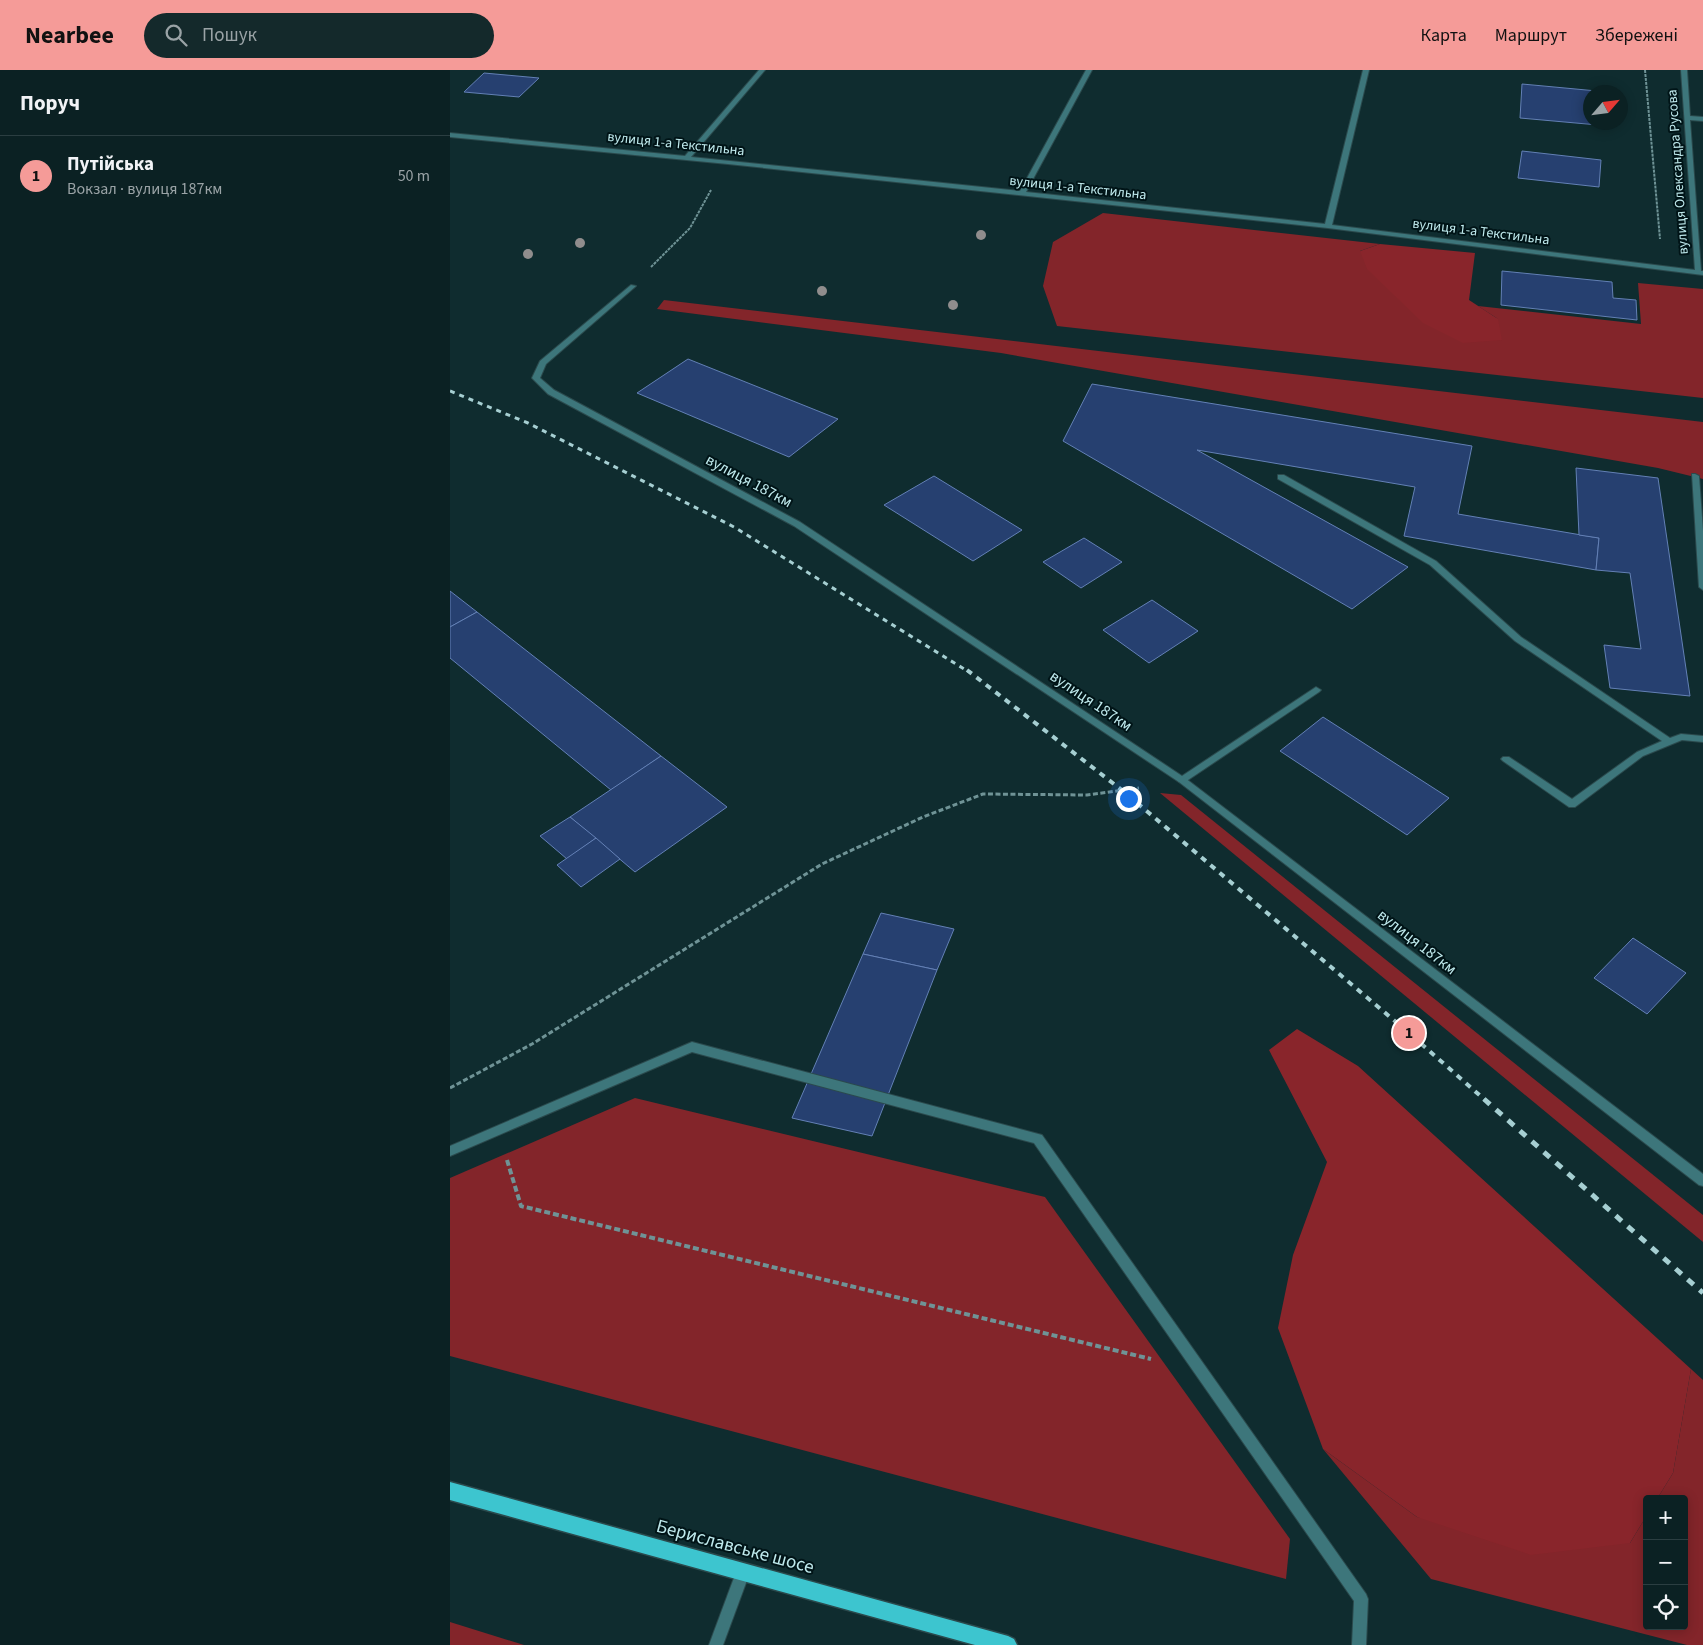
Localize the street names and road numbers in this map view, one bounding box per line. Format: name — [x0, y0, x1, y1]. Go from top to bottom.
street label: вулиця Олександра Русова — [1662, 89, 1694, 255]
street label: вулиця 1-а Текстильна — [606, 127, 746, 161]
street label: вулиця 1-а Текстильна — [1008, 171, 1148, 205]
street label: вулиця 1-а Текстильна — [1411, 214, 1551, 250]
street label: вулиця 187км — [702, 449, 796, 513]
street label: вулиця 187км — [1045, 665, 1137, 737]
street label: вулиця 187км — [1373, 904, 1461, 980]
street label: Бериславське шосе — [653, 1513, 817, 1581]

